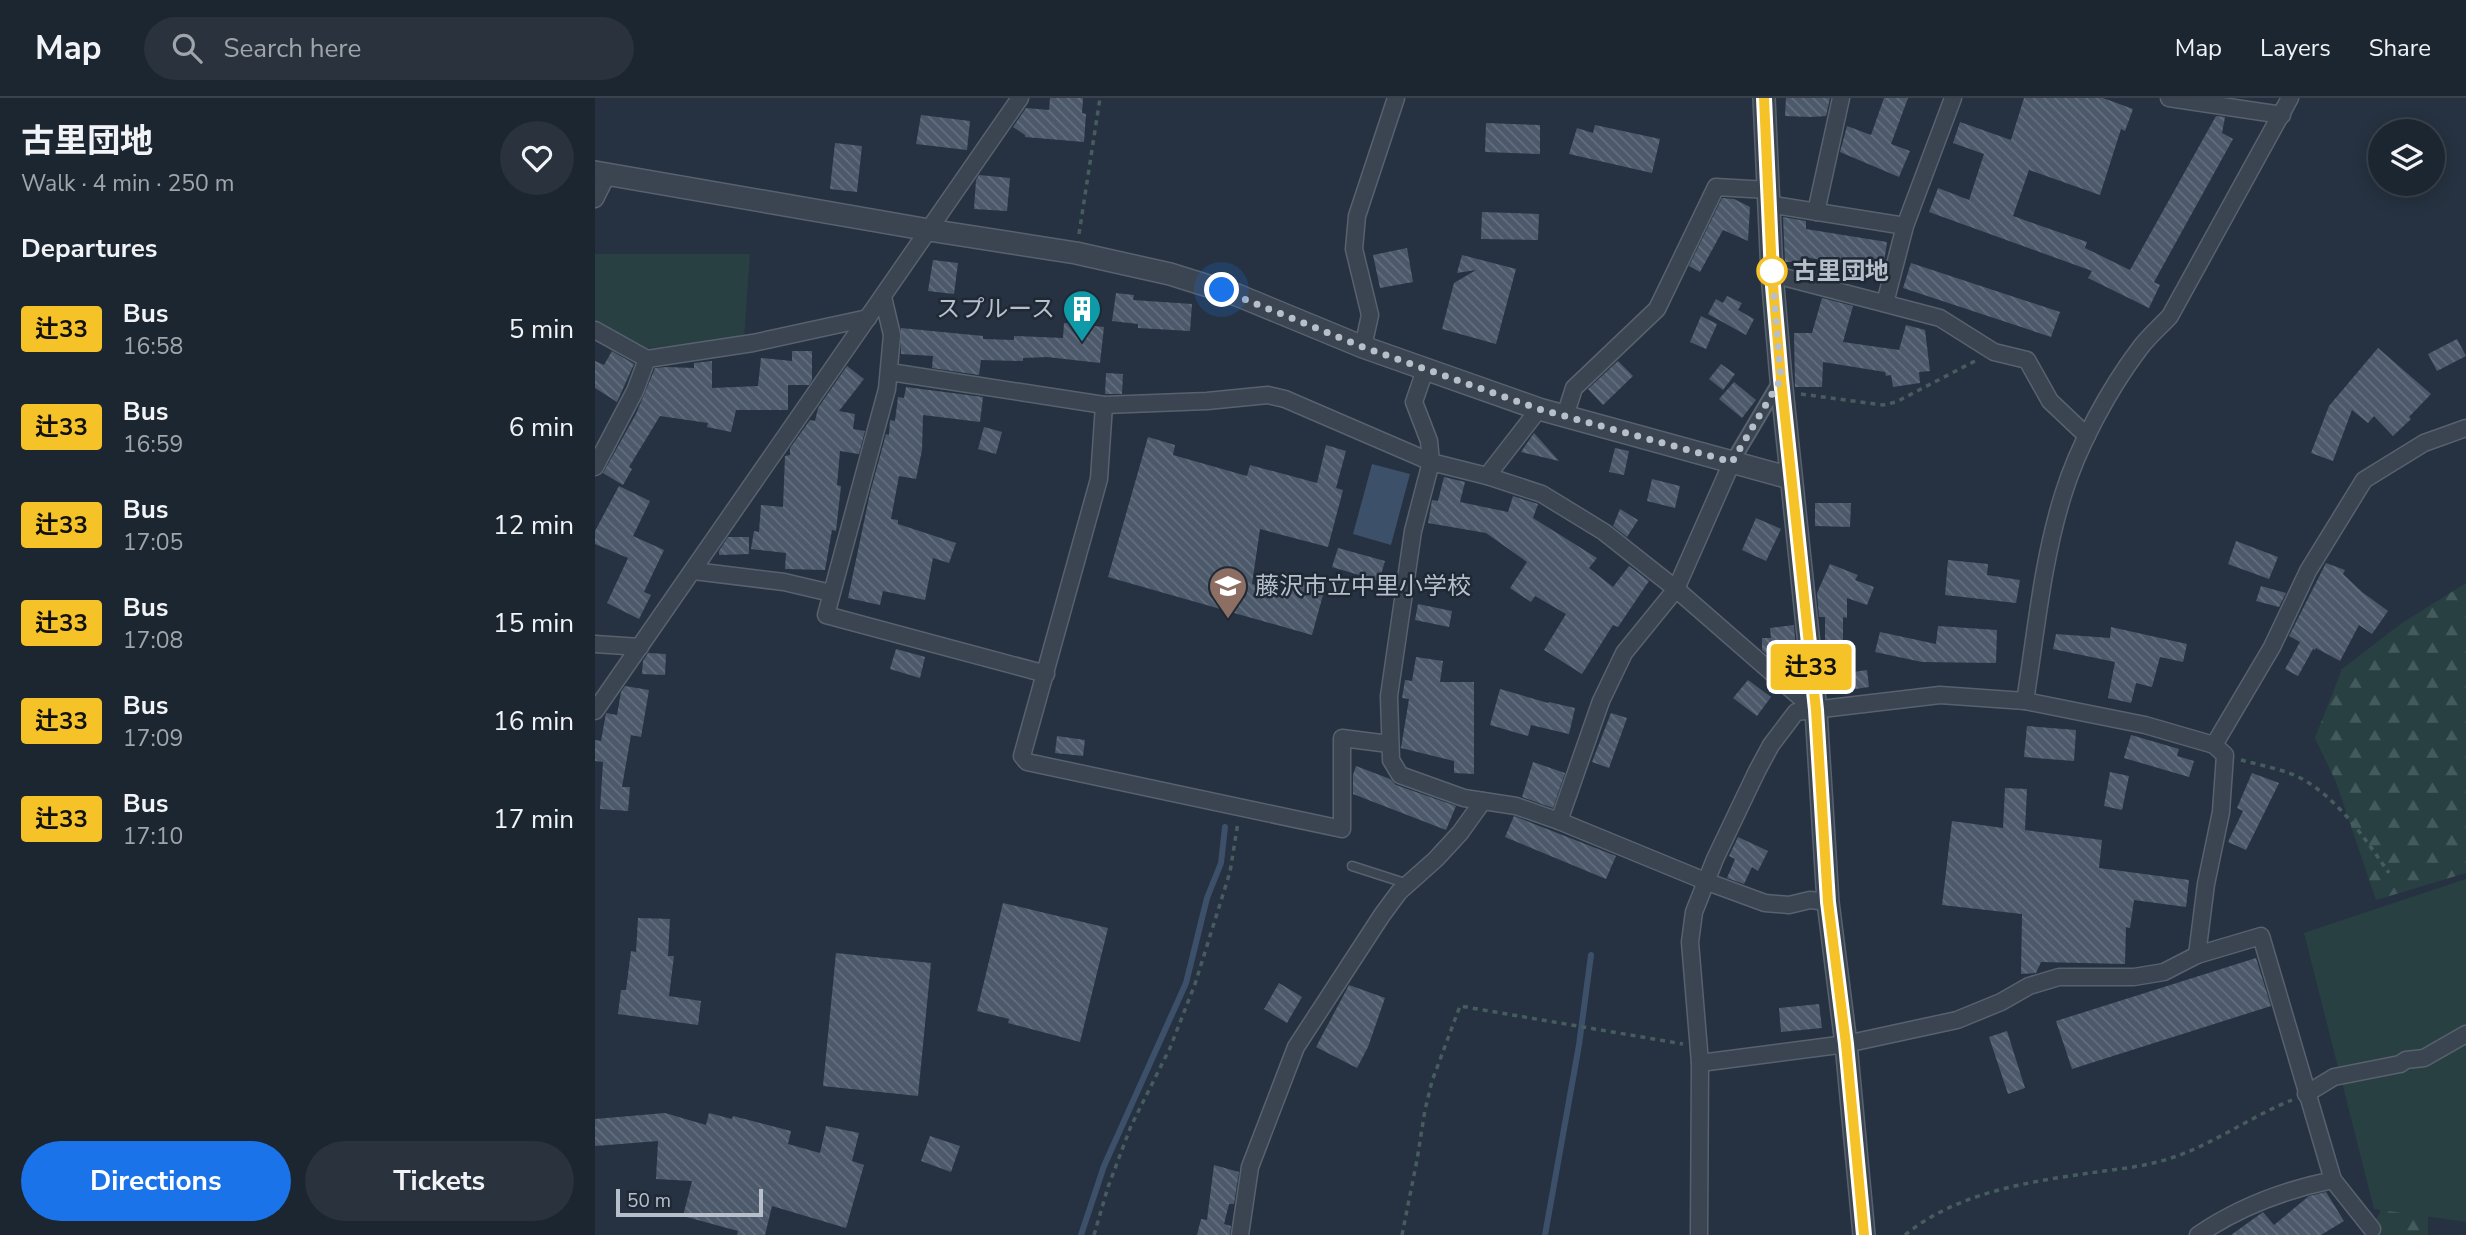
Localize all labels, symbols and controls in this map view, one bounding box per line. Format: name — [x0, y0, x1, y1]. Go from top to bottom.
search box — [144, 17, 634, 80]
text: Map — [35, 26, 102, 71]
icon: search — [168, 29, 206, 67]
text: Search here — [224, 31, 361, 66]
text: Map — [2175, 32, 2222, 64]
text: Layers — [2260, 32, 2331, 64]
text: Share — [2369, 32, 2431, 64]
text: 古里団地 — [21, 119, 153, 164]
map controls — [2368, 119, 2445, 196]
button: layers — [2368, 119, 2445, 196]
button: heart — [500, 121, 574, 195]
text: Walk · 4 min · 250 m — [21, 168, 234, 199]
text: Departures — [21, 231, 157, 266]
place label: 古里団地 — [1793, 255, 1889, 287]
marker: 古里団地 — [1757, 256, 1787, 286]
your location — [1204, 272, 1239, 307]
building icon: スプルース — [1061, 288, 1103, 343]
place label: スプルース — [936, 293, 1055, 325]
text: Bus — [123, 296, 168, 331]
text: 5 min — [509, 312, 574, 347]
text: 辻33 — [35, 313, 88, 345]
text: 16:58 — [123, 331, 183, 362]
text: Bus — [123, 394, 168, 429]
text: 6 min — [509, 410, 574, 445]
text: 辻33 — [35, 411, 88, 443]
text: 16:59 — [123, 429, 183, 460]
text: Bus — [123, 492, 168, 527]
text: 12 min — [493, 508, 574, 543]
text: 辻33 — [35, 509, 88, 541]
text: 17:05 — [123, 527, 183, 558]
school or university icon: 藤沢市立中里小学校 — [1207, 565, 1249, 620]
place label: 藤沢市立中里小学校 — [1255, 570, 1471, 602]
text: Bus — [123, 590, 168, 625]
text: 15 min — [493, 606, 574, 641]
text: 辻33 — [35, 607, 88, 639]
text: 17:08 — [123, 625, 183, 656]
line badge: 辻33 — [1771, 644, 1851, 690]
text: 辻33 — [1785, 651, 1837, 683]
text: Bus — [123, 688, 168, 723]
text: 16 min — [493, 704, 574, 739]
text: 辻33 — [35, 705, 88, 737]
text: 17:09 — [123, 723, 183, 754]
text: Bus — [123, 786, 168, 821]
text: 17 min — [493, 802, 574, 837]
text: 辻33 — [35, 803, 88, 835]
text: 17:10 — [123, 821, 183, 852]
button: Directions — [21, 1141, 291, 1221]
button: Tickets — [305, 1141, 574, 1221]
scale bar — [616, 1186, 763, 1218]
text: 50 m — [627, 1188, 671, 1214]

